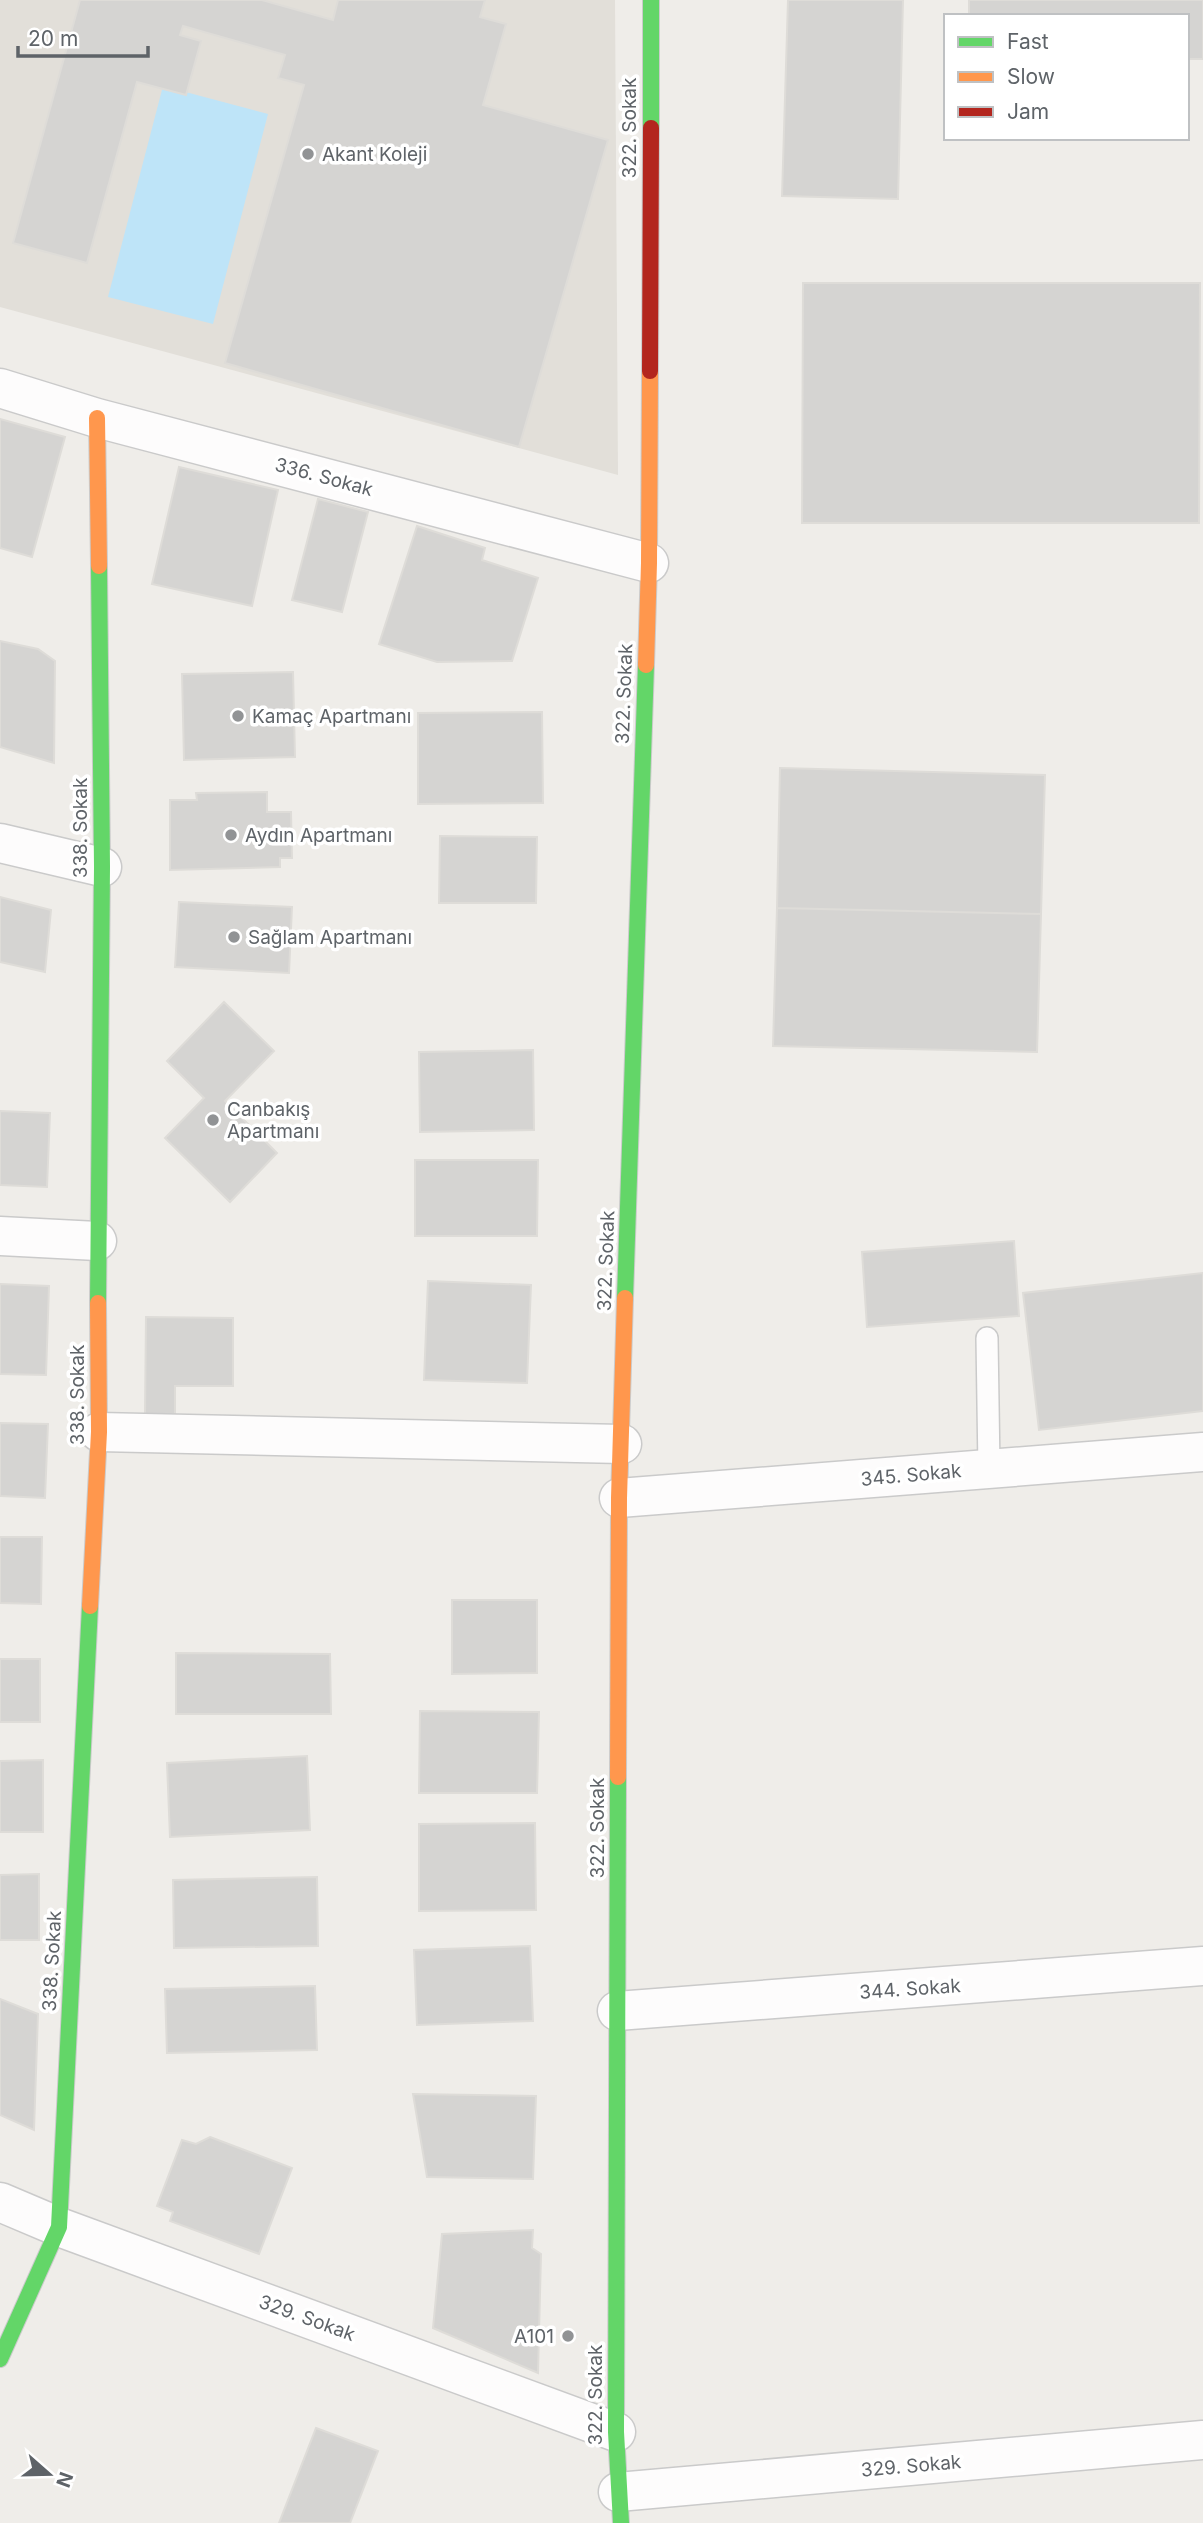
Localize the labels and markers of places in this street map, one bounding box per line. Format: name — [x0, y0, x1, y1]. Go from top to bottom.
place label: Akant Koleji — [322, 143, 427, 166]
marker: Akant Koleji — [300, 146, 316, 162]
place label: Kamaç Apartmanı — [252, 705, 411, 728]
marker: Kamaç Apartmanı — [230, 708, 246, 724]
place label: Aydın Apartmanı — [245, 824, 392, 847]
marker: Aydın Apartmanı — [223, 827, 239, 843]
place label: Sağlam Apartmanı — [248, 926, 412, 949]
marker: Sağlam Apartmanı — [226, 929, 242, 945]
place label: Canbakış Apartmanı — [227, 1098, 319, 1143]
marker: Canbakış Apartmanı — [205, 1112, 221, 1128]
place label: A101 — [514, 2325, 554, 2348]
marker: A101 — [560, 2328, 576, 2344]

